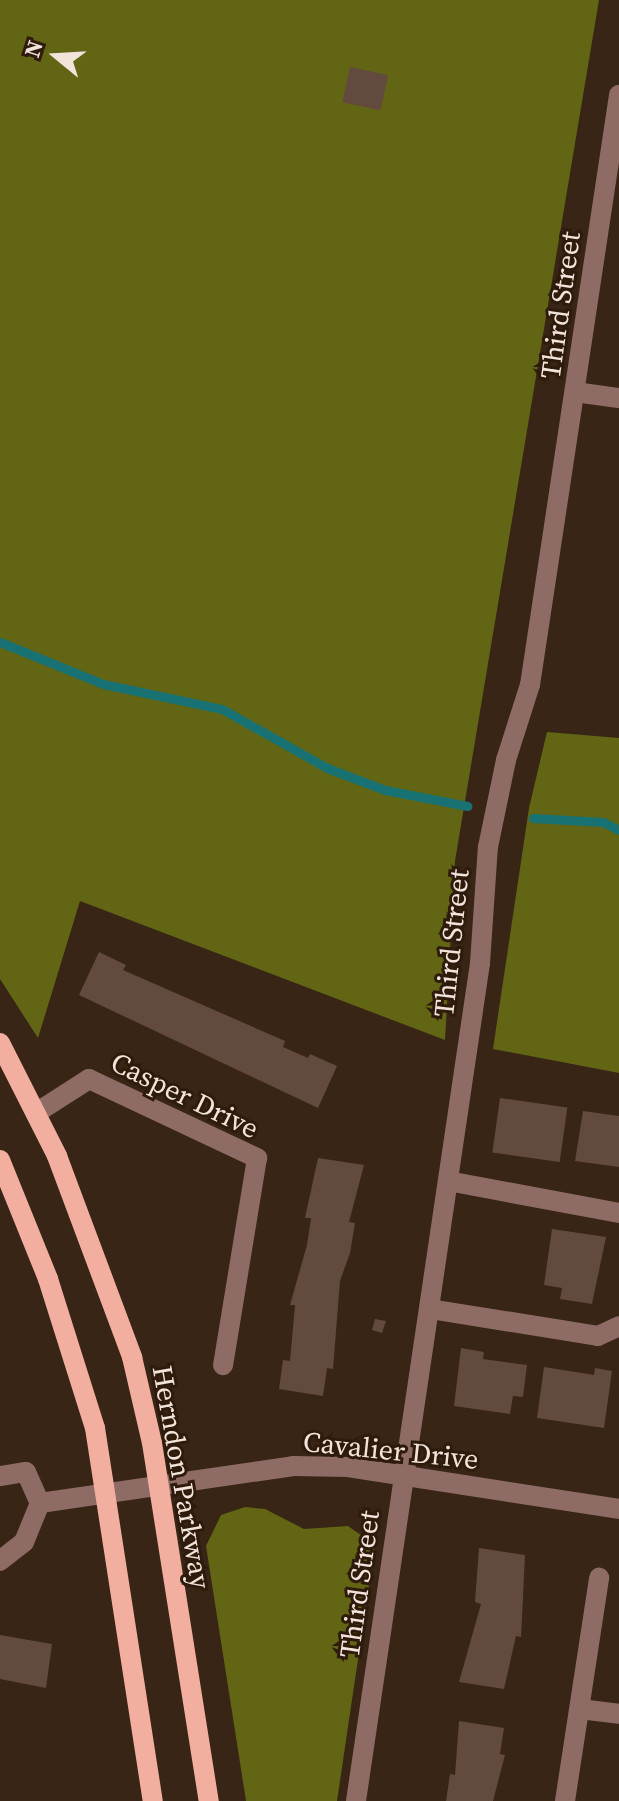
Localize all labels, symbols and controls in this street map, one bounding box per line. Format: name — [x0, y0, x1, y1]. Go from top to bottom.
north arrow — [16, 16, 96, 96]
text: N — [16, 36, 50, 61]
street label: Third Street — [533, 229, 587, 381]
street label: Third Street — [427, 867, 475, 1019]
street label: Casper Drive — [106, 1045, 264, 1145]
street label: Herndon Parkway — [146, 1363, 218, 1591]
street label: Cavalier Drive — [302, 1424, 480, 1476]
street label: Third Street — [332, 1508, 386, 1660]

